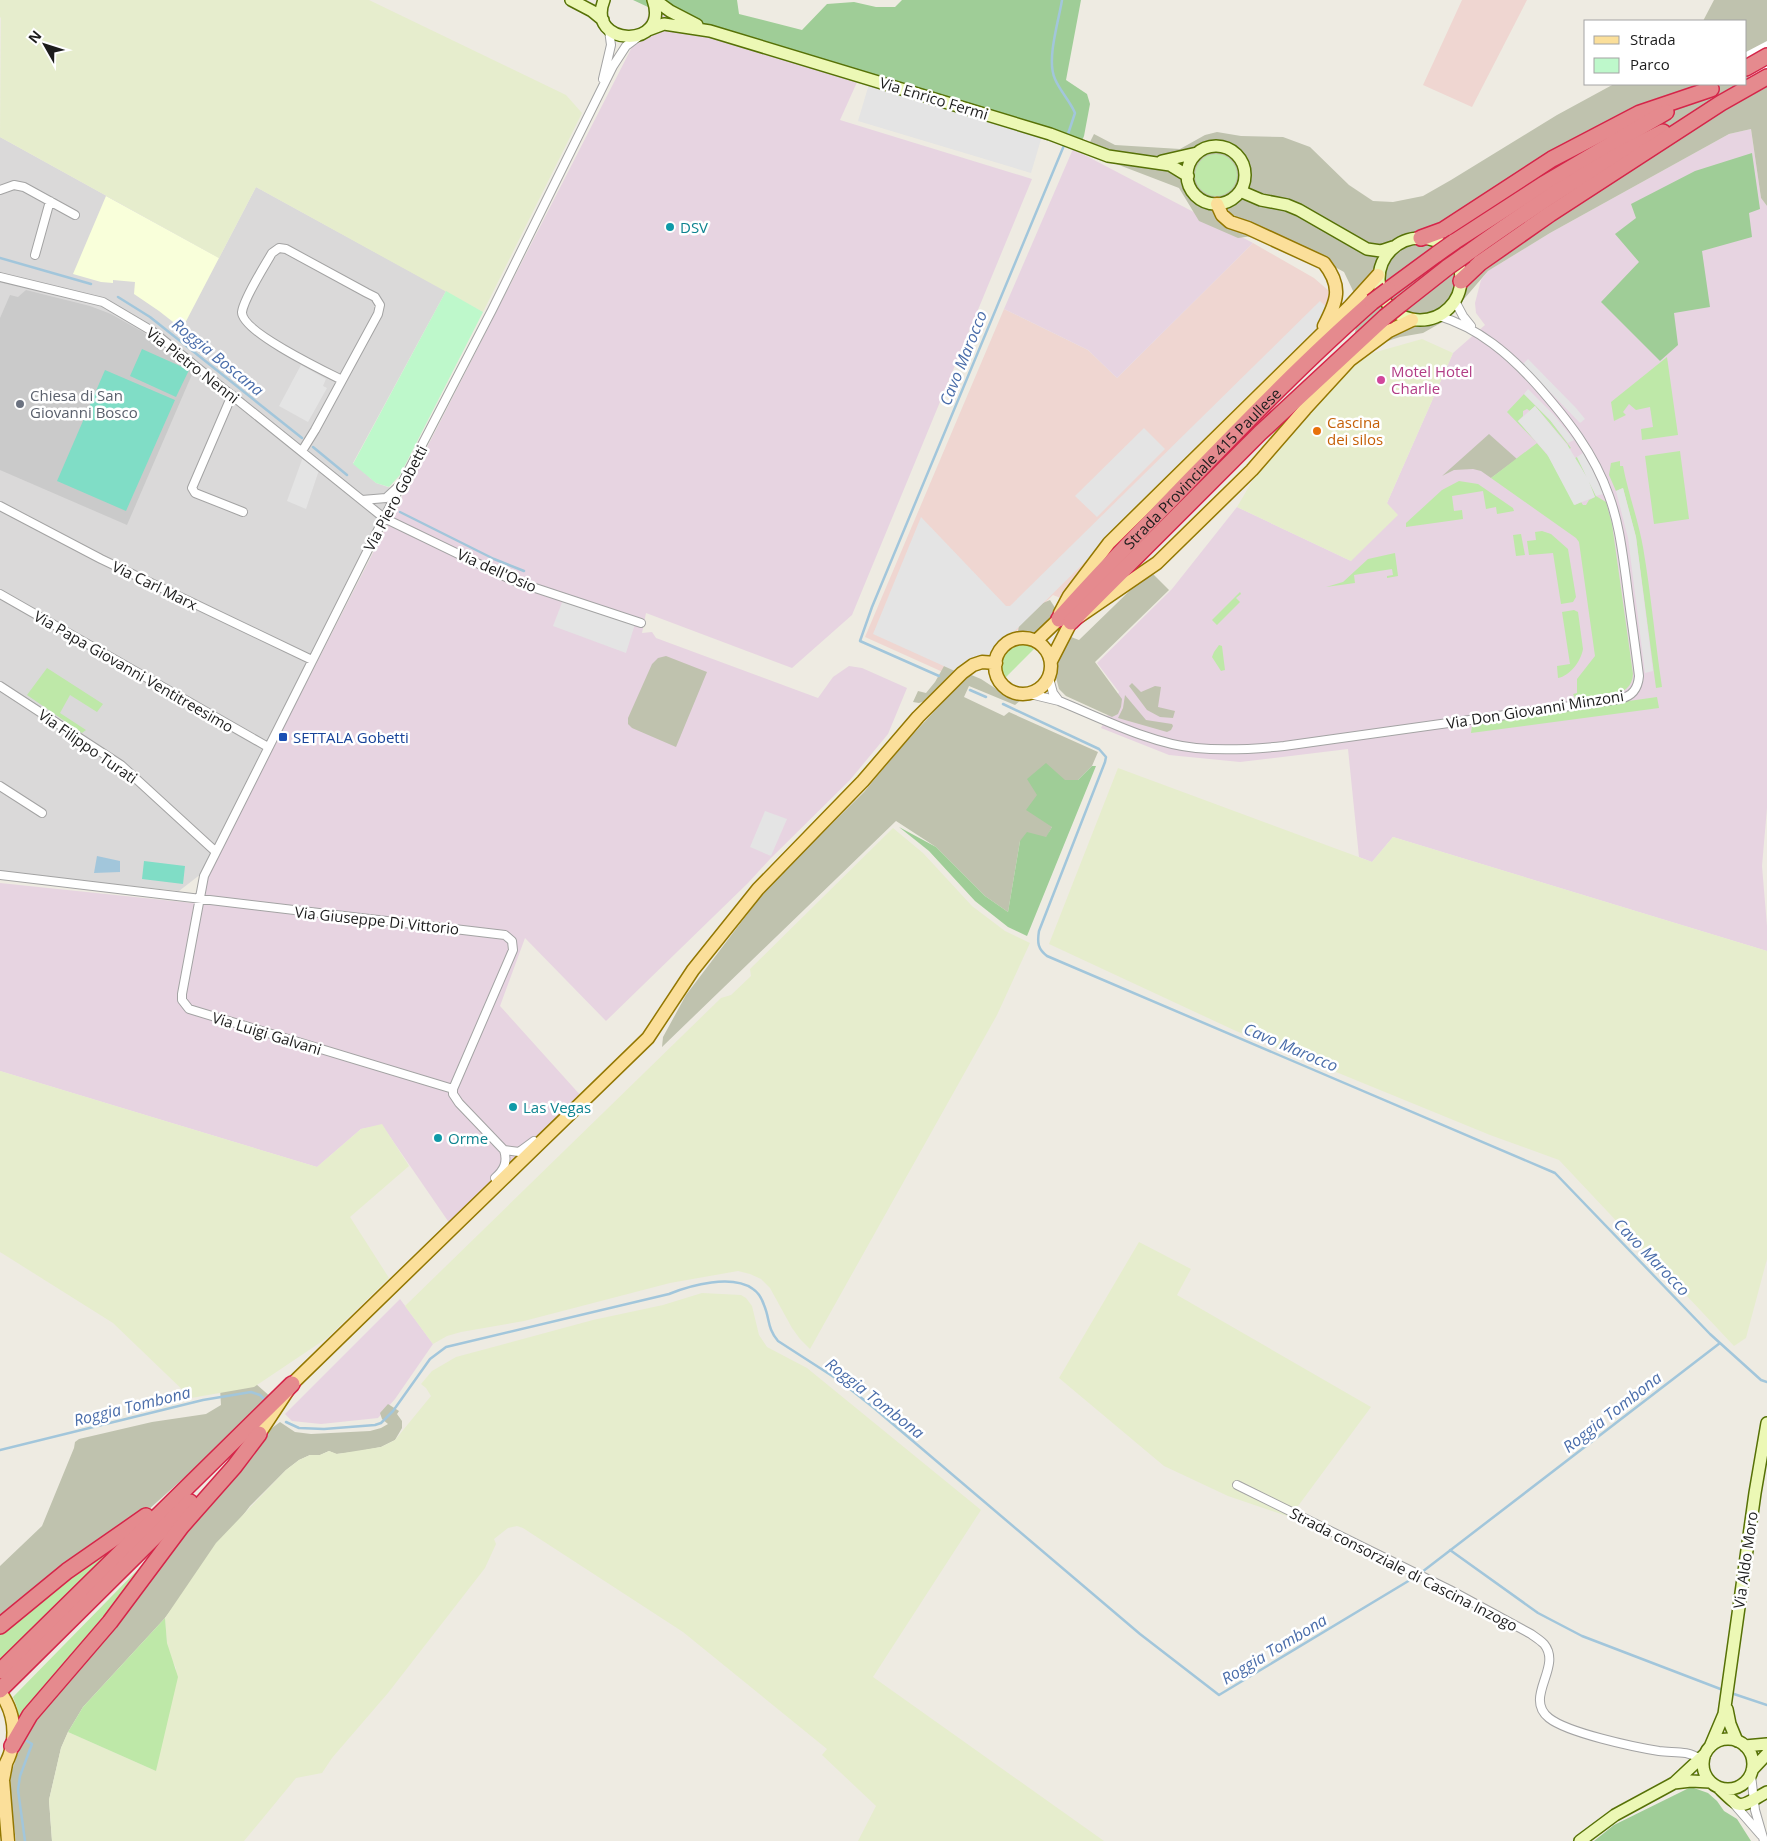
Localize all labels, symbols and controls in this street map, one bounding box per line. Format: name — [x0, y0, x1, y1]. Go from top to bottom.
north arrow — [20, 20, 70, 70]
legend — [1584, 20, 1747, 85]
text: N — [24, 26, 45, 47]
text: Strada — [1630, 29, 1676, 49]
text: Parco — [1630, 54, 1670, 74]
street label: Via Enrico Fermi — [877, 72, 991, 124]
place label: DSV — [680, 217, 708, 237]
marker: DSV — [664, 221, 676, 233]
water label: Cavo Marocco — [934, 307, 992, 409]
water label: Roggia Boscana — [168, 313, 268, 401]
street label: Via Pietro Nenni — [143, 322, 243, 408]
place label: Motel Hotel Charlie — [1391, 361, 1473, 398]
marker: Motel Hotel Charlie — [1375, 374, 1387, 386]
street label: Strada Provinciale 415 Paullese — [1119, 383, 1285, 553]
place label: Chiesa di San Giovanni Bosco — [30, 385, 138, 422]
marker: Chiesa di San Giovanni Bosco — [14, 398, 26, 410]
place label: Cascina dei silos — [1327, 412, 1383, 449]
marker: Cascina dei silos — [1311, 425, 1323, 437]
street label: Via Piero Gobetti — [359, 442, 431, 554]
street label: Via dell'Osio — [454, 544, 540, 596]
street label: Via Carl Marx — [109, 556, 201, 614]
street label: Via Papa Giovanni Ventitreesimo — [31, 606, 237, 736]
street label: Via Don Giovanni Minzoni — [1445, 685, 1625, 733]
street label: Via Filippo Turati — [35, 704, 141, 788]
place label: SETTALA Gobetti — [293, 727, 409, 747]
marker: SETTALA Gobetti — [277, 731, 289, 743]
street label: Via Giuseppe Di Vittorio — [294, 901, 460, 939]
street label: Via Luigi Galvani — [210, 1007, 324, 1059]
water label: Cavo Marocco — [1241, 1017, 1341, 1077]
place label: Las Vegas — [523, 1097, 591, 1117]
marker: Las Vegas — [507, 1101, 519, 1113]
place label: Orme — [448, 1128, 488, 1148]
marker: Orme — [432, 1132, 444, 1144]
water label: Cavo Marocco — [1609, 1213, 1695, 1301]
water label: Roggia Tombona — [821, 1353, 929, 1443]
water label: Roggia Tombona — [1558, 1367, 1666, 1457]
water label: Roggia Tombona — [71, 1381, 193, 1431]
street label: Strada consorziale di Cascina Inzogo — [1287, 1503, 1521, 1635]
street label: Via Aldo Moro — [1728, 1510, 1762, 1610]
water label: Roggia Tombona — [1217, 1609, 1331, 1689]

